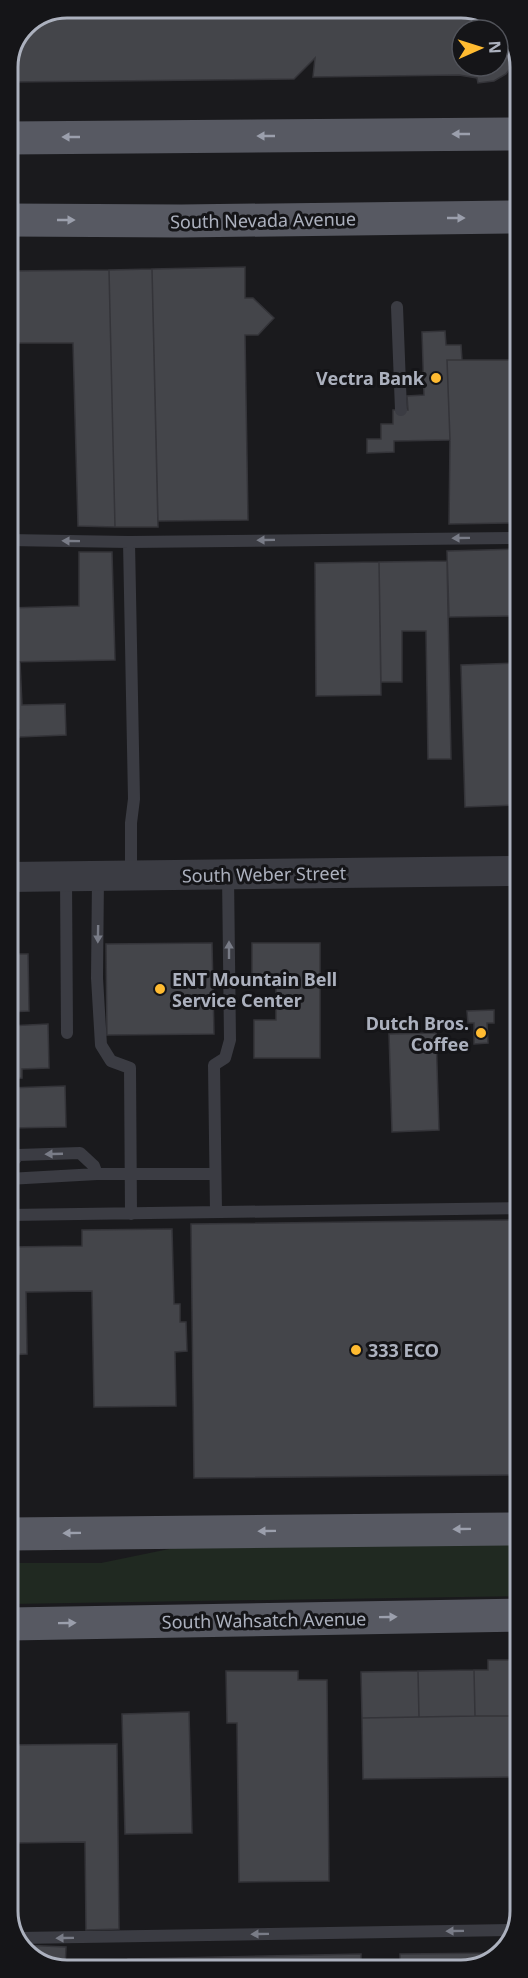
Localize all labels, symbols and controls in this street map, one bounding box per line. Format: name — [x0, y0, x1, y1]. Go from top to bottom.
north arrow — [450, 18, 510, 78]
text: N — [484, 40, 506, 54]
one-way arrow — [451, 129, 470, 139]
one-way arrow — [256, 131, 275, 141]
one-way arrow — [61, 132, 80, 142]
street label: South Nevada Avenue — [170, 206, 356, 234]
one-way arrow — [446, 213, 465, 223]
one-way arrow — [57, 215, 76, 225]
place label: Vectra Bank — [316, 366, 425, 390]
marker: Vectra Bank — [429, 371, 443, 385]
one-way arrow — [452, 533, 471, 543]
one-way arrow — [62, 536, 81, 546]
one-way arrow — [257, 536, 276, 545]
street label: South Weber Street — [182, 861, 347, 887]
one-way arrow — [93, 925, 103, 944]
one-way arrow — [224, 941, 234, 960]
place label: ENT Mountain Bell Service Center — [172, 967, 337, 1012]
marker: ENT Mountain Bell Service Center — [153, 982, 167, 996]
place label: Dutch Bros. Coffee — [366, 1011, 469, 1056]
marker: Dutch Bros. Coffee — [474, 1026, 488, 1040]
one-way arrow — [45, 1149, 64, 1158]
place label: 333 ECO — [368, 1338, 439, 1362]
marker: 333 ECO — [349, 1343, 363, 1357]
one-way arrow — [452, 1525, 471, 1534]
one-way arrow — [257, 1526, 276, 1536]
one-way arrow — [62, 1528, 81, 1538]
street label: South Wahsatch Avenue — [161, 1606, 367, 1634]
one-way arrow — [378, 1612, 397, 1622]
one-way arrow — [58, 1618, 77, 1628]
one-way arrow — [445, 1926, 464, 1936]
one-way arrow — [250, 1929, 269, 1939]
one-way arrow — [55, 1933, 74, 1942]

